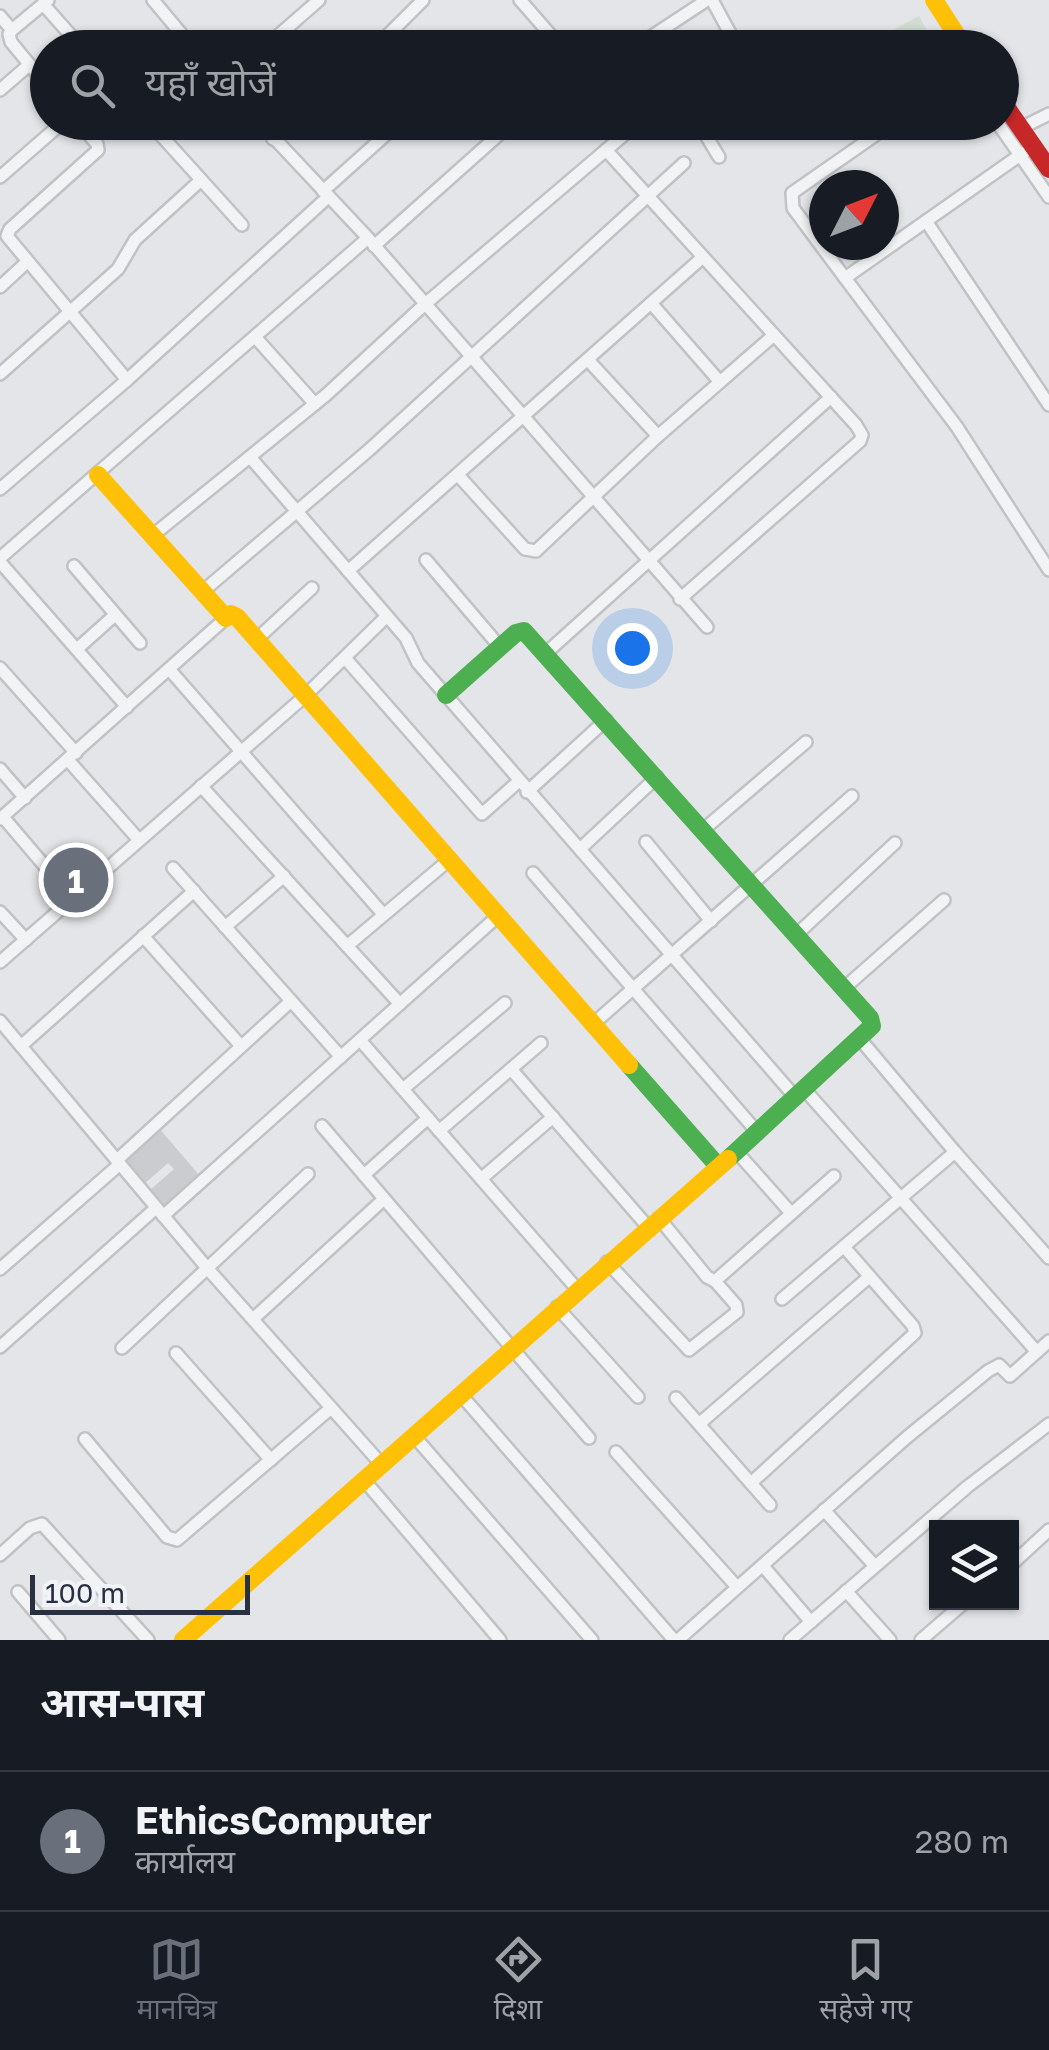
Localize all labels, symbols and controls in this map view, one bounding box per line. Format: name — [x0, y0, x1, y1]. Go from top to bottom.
search box — [30, 30, 1019, 140]
icon: search — [65, 58, 120, 113]
text: यहाँ खोजें — [145, 59, 276, 104]
north arrow — [809, 170, 899, 260]
your location — [607, 623, 658, 674]
pin: 1 — [44, 842, 108, 918]
map controls — [929, 1520, 1019, 1610]
button: layers — [929, 1520, 1019, 1610]
scale bar — [30, 1570, 250, 1614]
text: 100 m — [45, 1576, 125, 1609]
text: आस-पास — [40, 1676, 204, 1726]
text: EthicsComputer — [135, 1797, 432, 1842]
text: 1 — [64, 1822, 81, 1860]
text: 280 m — [915, 1822, 1009, 1860]
text: कार्यालय — [135, 1842, 235, 1880]
tab: मानचित्र — [137, 1932, 217, 2030]
tab: दिशा — [491, 1932, 546, 2030]
tab: सहेजे गए — [819, 1932, 912, 2030]

